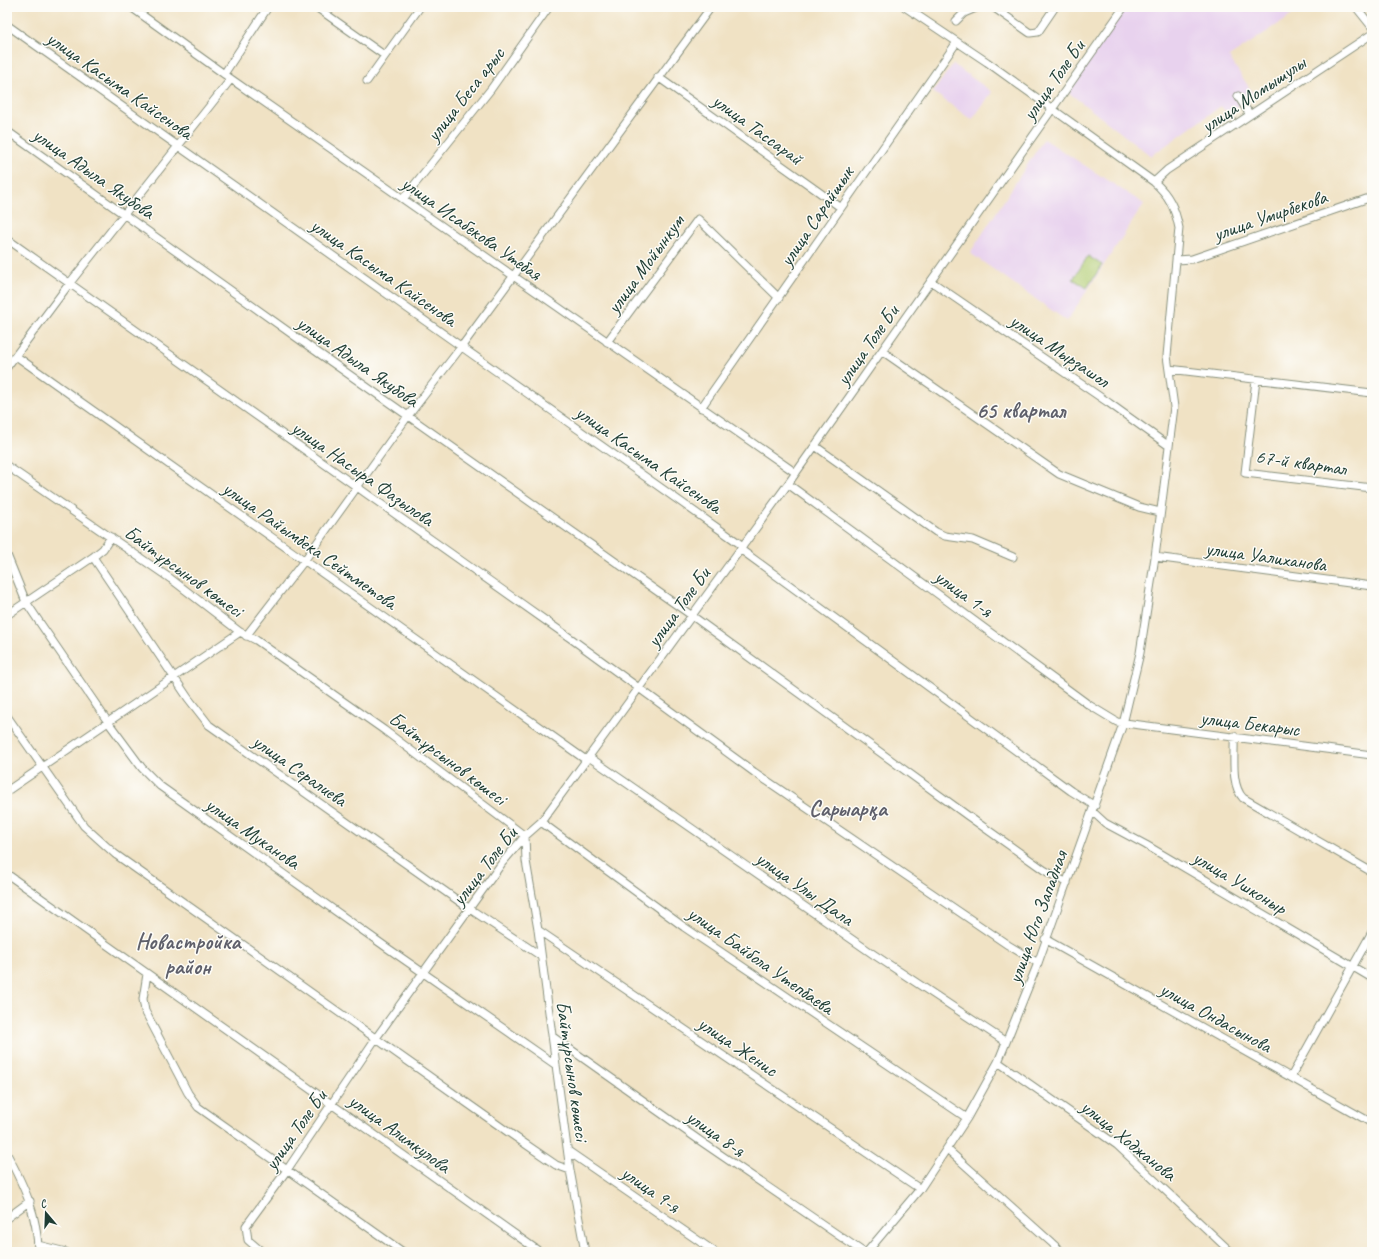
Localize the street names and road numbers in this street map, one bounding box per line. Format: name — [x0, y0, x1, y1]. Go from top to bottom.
street label: улица Касыма Кайсенова — [41, 25, 199, 146]
street label: улица Толе Би — [1016, 34, 1091, 126]
street label: улица Беса арыс — [420, 41, 511, 147]
street label: улица Момышулы — [1195, 50, 1311, 139]
street label: улица Тассарай — [707, 88, 809, 172]
street label: улица Адыла Якубова — [27, 122, 160, 225]
street label: улица Сарайшык — [773, 160, 860, 272]
street label: улица Исабекова Утебая — [396, 170, 547, 287]
street label: улица Умирбекова — [1209, 184, 1331, 247]
street label: улица Мойынкум — [601, 209, 691, 319]
street label: улица Касыма Кайсенова — [305, 212, 463, 333]
street label: улица Толе Би — [830, 299, 905, 391]
street label: улица Мырзашол — [1004, 307, 1116, 394]
street label: улица Адыла Якубова — [291, 310, 424, 413]
street label: улица Касыма Кайсенова — [570, 399, 728, 520]
street label: улица Насыра Фазылова — [286, 414, 440, 533]
street label: 67-й квартал — [1254, 444, 1350, 482]
street label: улица Райымбека Сейтметова — [217, 475, 403, 616]
street label: Байтұрсынов көшесі — [119, 520, 250, 624]
street label: улица Уалиханова — [1203, 536, 1330, 578]
street label: улица Толе Би — [641, 561, 717, 653]
street label: улица 1-я — [929, 563, 998, 623]
street label: улица Бекарыс — [1198, 705, 1302, 742]
street label: Байтұрсынов көшесі — [384, 706, 513, 812]
street label: улица Сералиева — [247, 728, 353, 813]
street label: улица Муканова — [200, 791, 306, 876]
street label: улица Толе Би — [446, 821, 524, 911]
street label: улица Ушконыр — [1187, 844, 1292, 921]
street label: улица Улы Дала — [750, 845, 860, 932]
street label: улица Юго Западная — [1002, 846, 1074, 988]
street label: улица Байбола Утепбаева — [682, 900, 840, 1021]
street label: улица Ондасынова — [1155, 976, 1278, 1059]
street label: Байтұрсынов көшесі — [550, 1000, 595, 1145]
street label: улица Женис — [692, 1010, 783, 1083]
street label: улица Толе Би — [258, 1084, 333, 1176]
street label: улица Алимкулова — [343, 1087, 457, 1180]
street label: улица Ходжанова — [1075, 1094, 1183, 1187]
street label: улица 8-я — [681, 1104, 751, 1163]
street label: улица 9-я — [616, 1160, 686, 1219]

